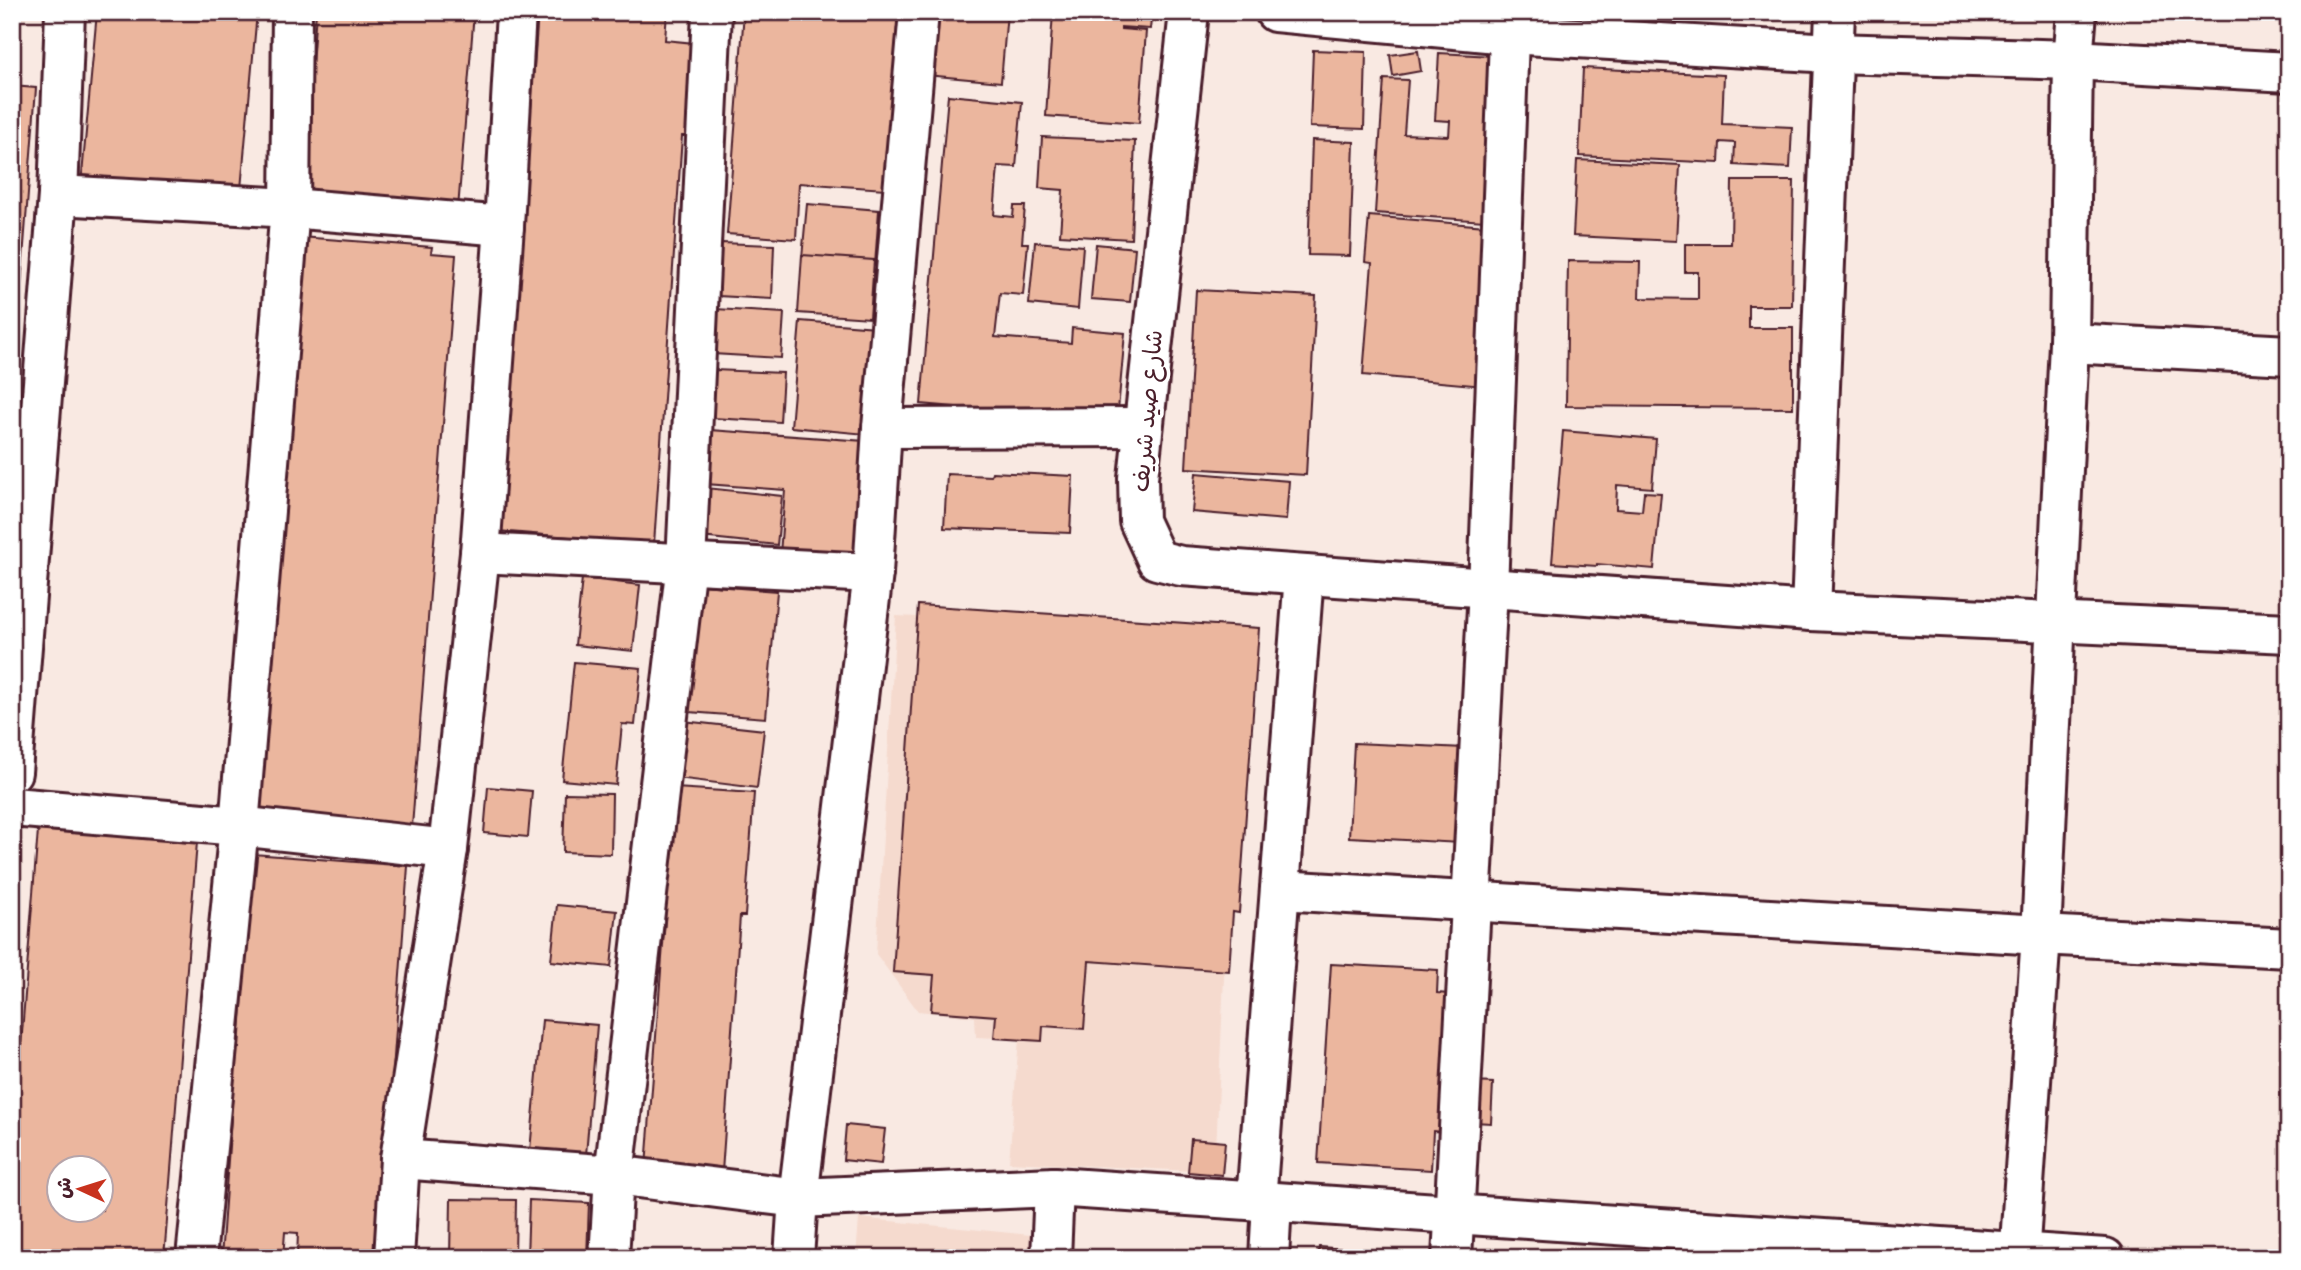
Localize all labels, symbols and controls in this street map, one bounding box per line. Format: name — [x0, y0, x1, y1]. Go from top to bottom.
street label: شارع صيد شريف — [1123, 328, 1171, 494]
north arrow — [46, 1154, 116, 1224]
text: ش — [49, 1176, 77, 1199]

